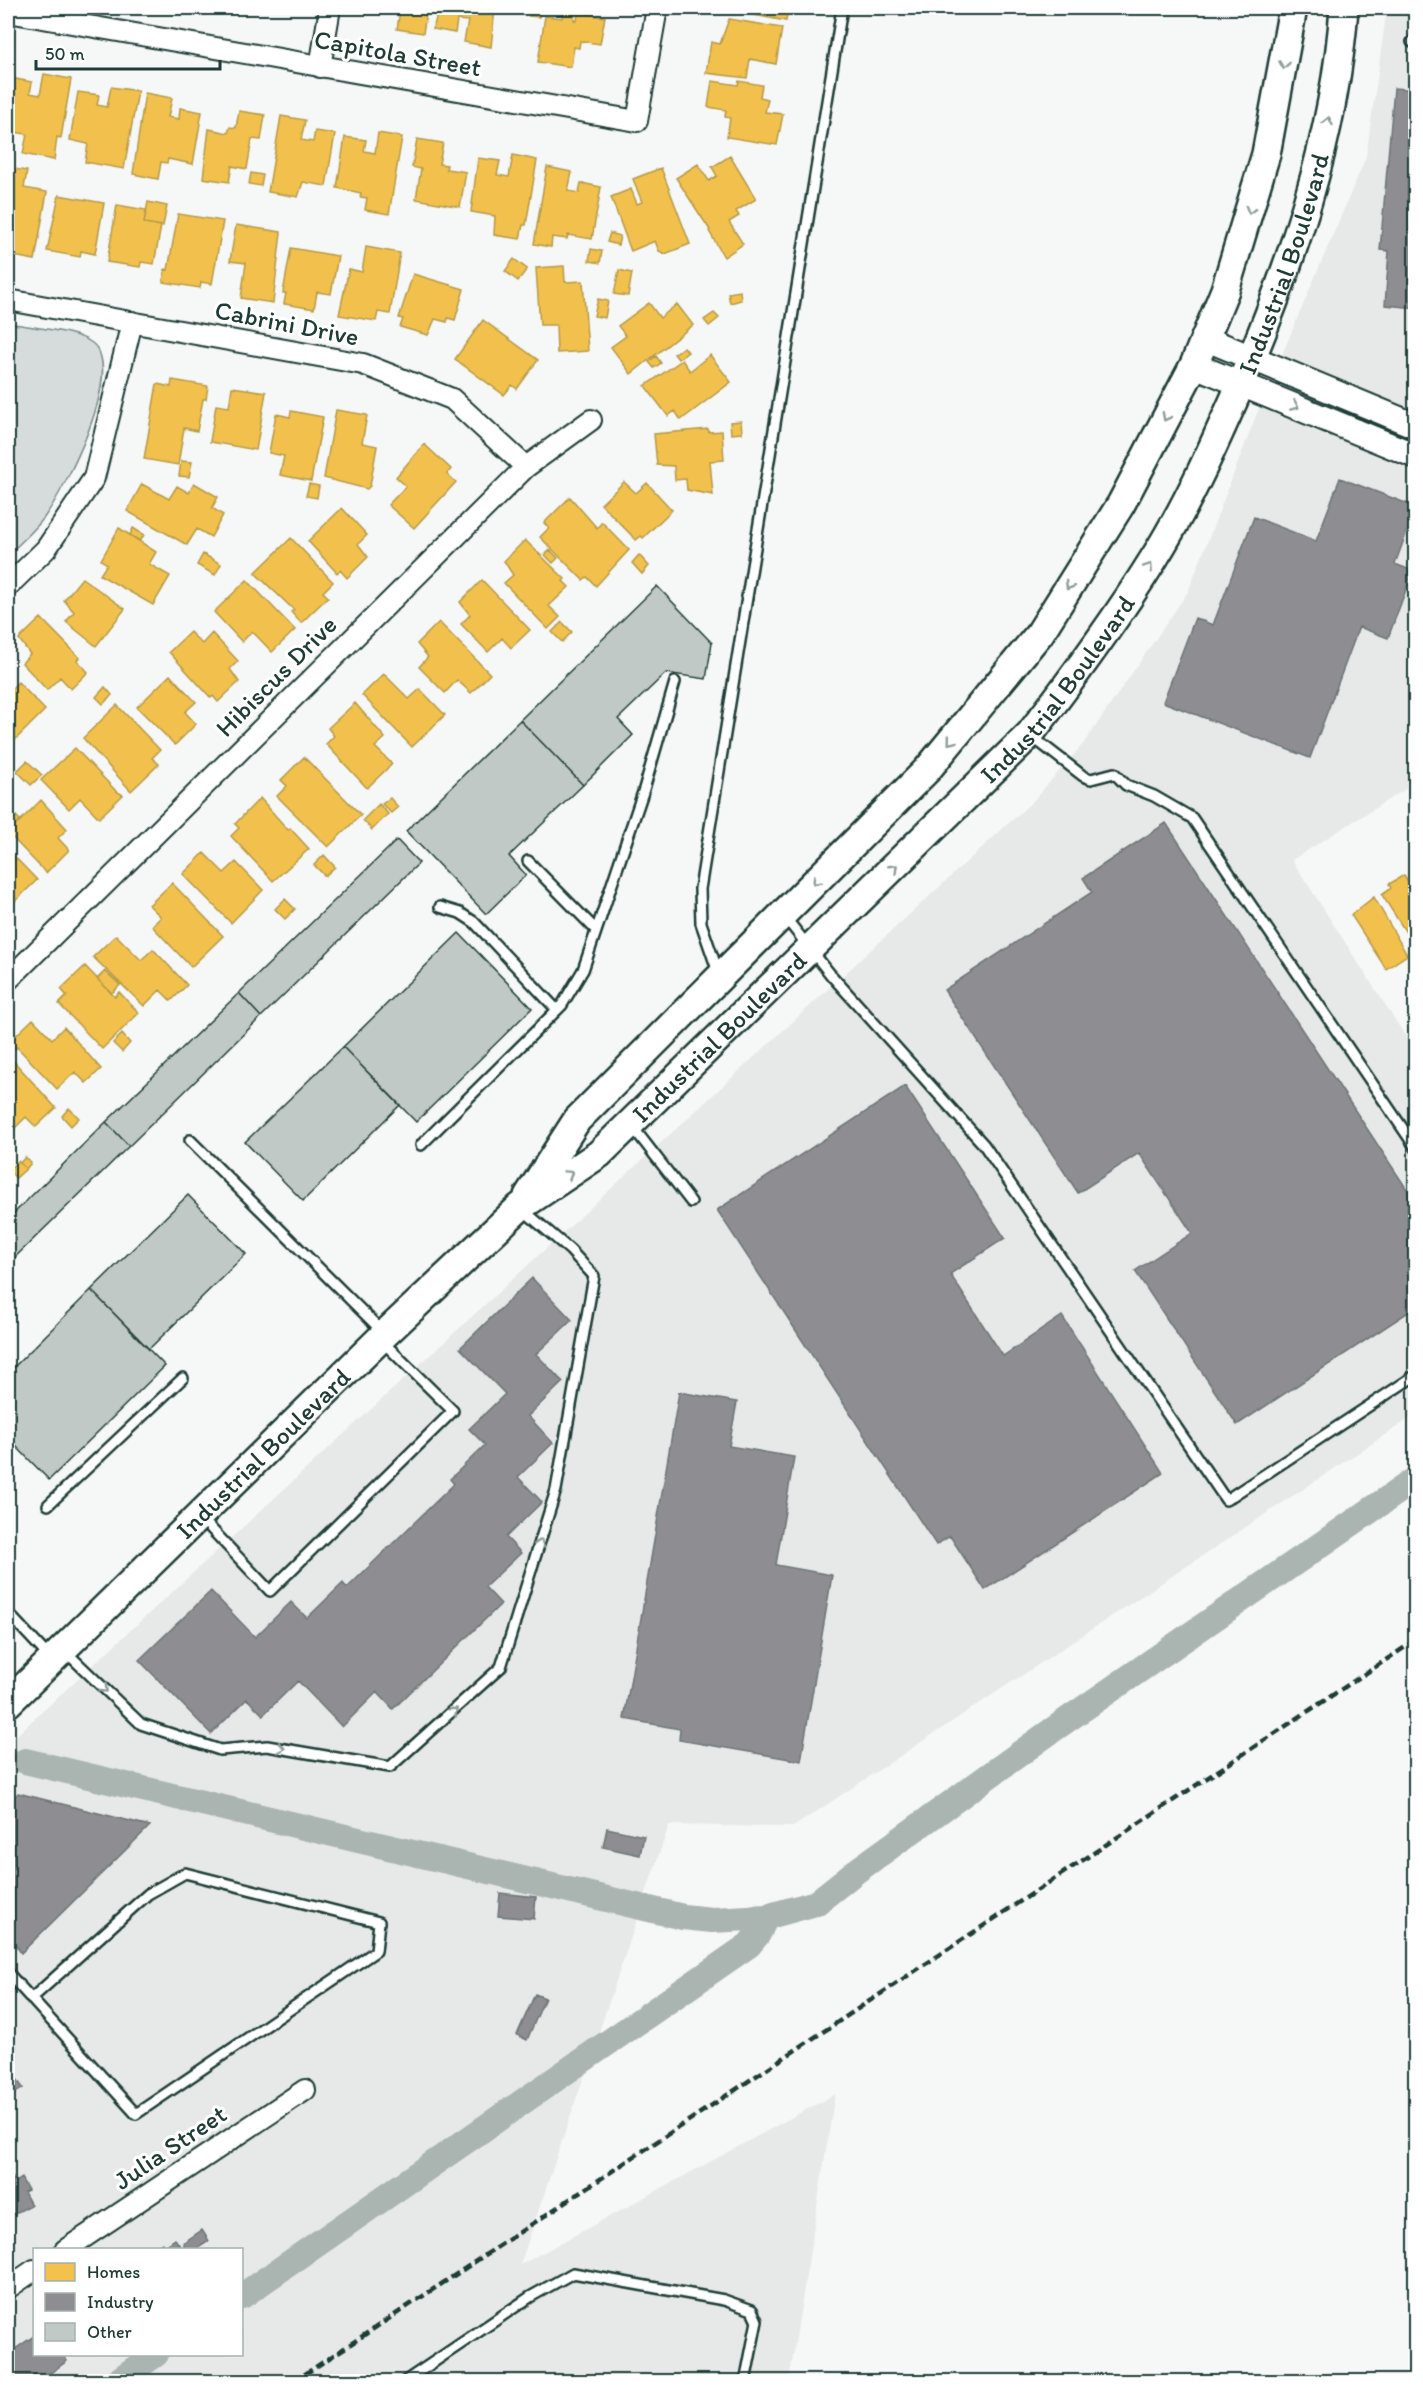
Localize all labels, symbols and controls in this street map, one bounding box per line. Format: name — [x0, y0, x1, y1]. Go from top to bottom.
street label: Capitola Street — [312, 23, 484, 83]
scale bar — [36, 33, 220, 71]
text: 50 m — [45, 43, 85, 65]
one-way arrow — [1278, 61, 1290, 70]
one-way arrow — [1320, 116, 1333, 126]
street label: Industrial Boulevard — [1231, 149, 1336, 379]
one-way arrow — [1245, 204, 1257, 215]
street label: Cabrini Drive — [212, 293, 362, 353]
one-way arrow — [1289, 399, 1300, 411]
one-way arrow — [1162, 411, 1174, 422]
one-way arrow — [1141, 562, 1152, 573]
one-way arrow — [1065, 580, 1077, 590]
street label: Industrial Boulevard — [973, 588, 1142, 790]
street label: Hibiscus Drive — [209, 609, 343, 743]
one-way arrow — [948, 734, 959, 745]
one-way arrow — [887, 865, 898, 876]
one-way arrow — [812, 875, 823, 885]
street label: Industrial Boulevard — [625, 944, 814, 1129]
one-way arrow — [562, 1170, 573, 1181]
street label: Industrial Boulevard — [169, 1360, 358, 1546]
one-way arrow — [532, 1538, 545, 1549]
one-way arrow — [97, 1682, 108, 1693]
one-way arrow — [446, 1708, 457, 1719]
one-way arrow — [276, 1742, 286, 1754]
street label: Julia Street — [107, 2097, 233, 2196]
legend — [33, 2248, 243, 2356]
text: Homes — [87, 2261, 140, 2283]
text: Industry — [87, 2291, 154, 2313]
text: Other — [87, 2321, 133, 2343]

